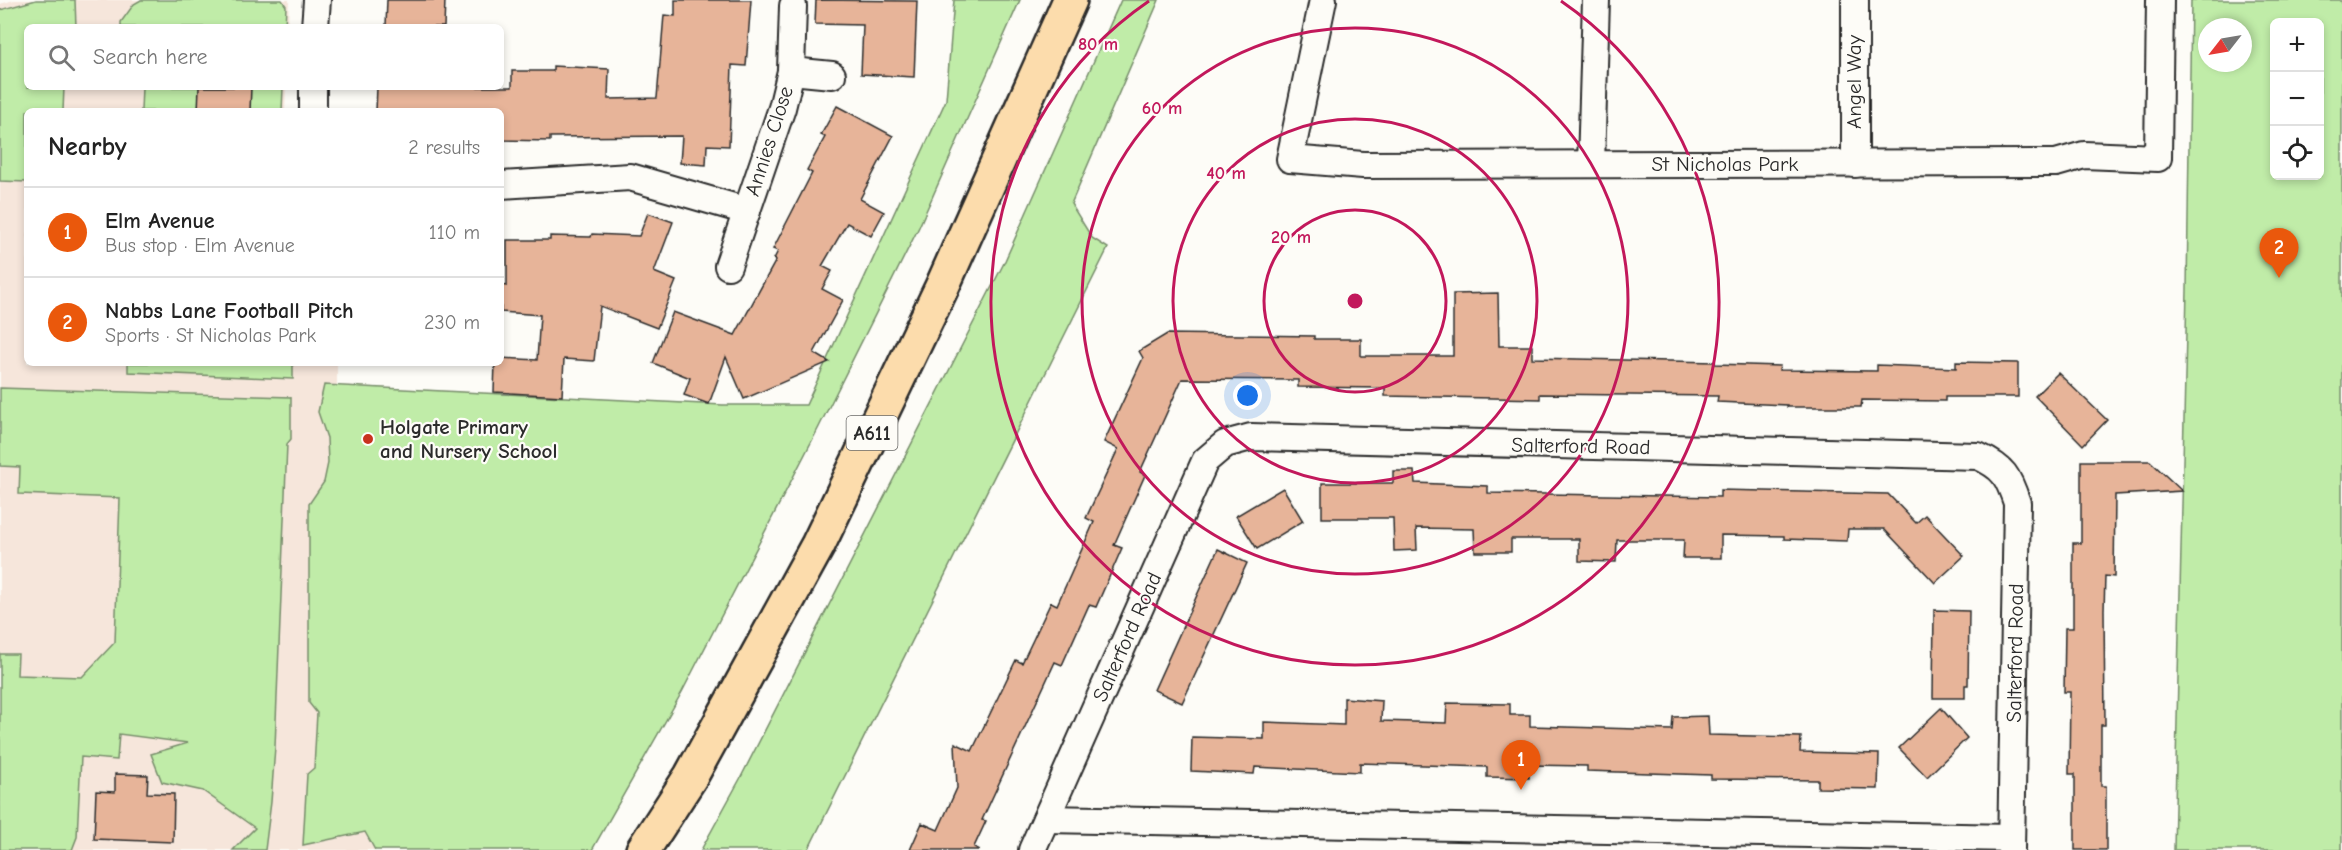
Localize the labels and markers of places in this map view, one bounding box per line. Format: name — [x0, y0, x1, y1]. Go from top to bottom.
pin: 2 — [2260, 228, 2298, 278]
centre of rings — [1345, 291, 1365, 311]
place label: Holgate Primary and Nursery School — [380, 415, 557, 463]
marker: Holgate Primary and Nursery School — [361, 432, 375, 446]
pin: 1 — [1502, 740, 1540, 790]

